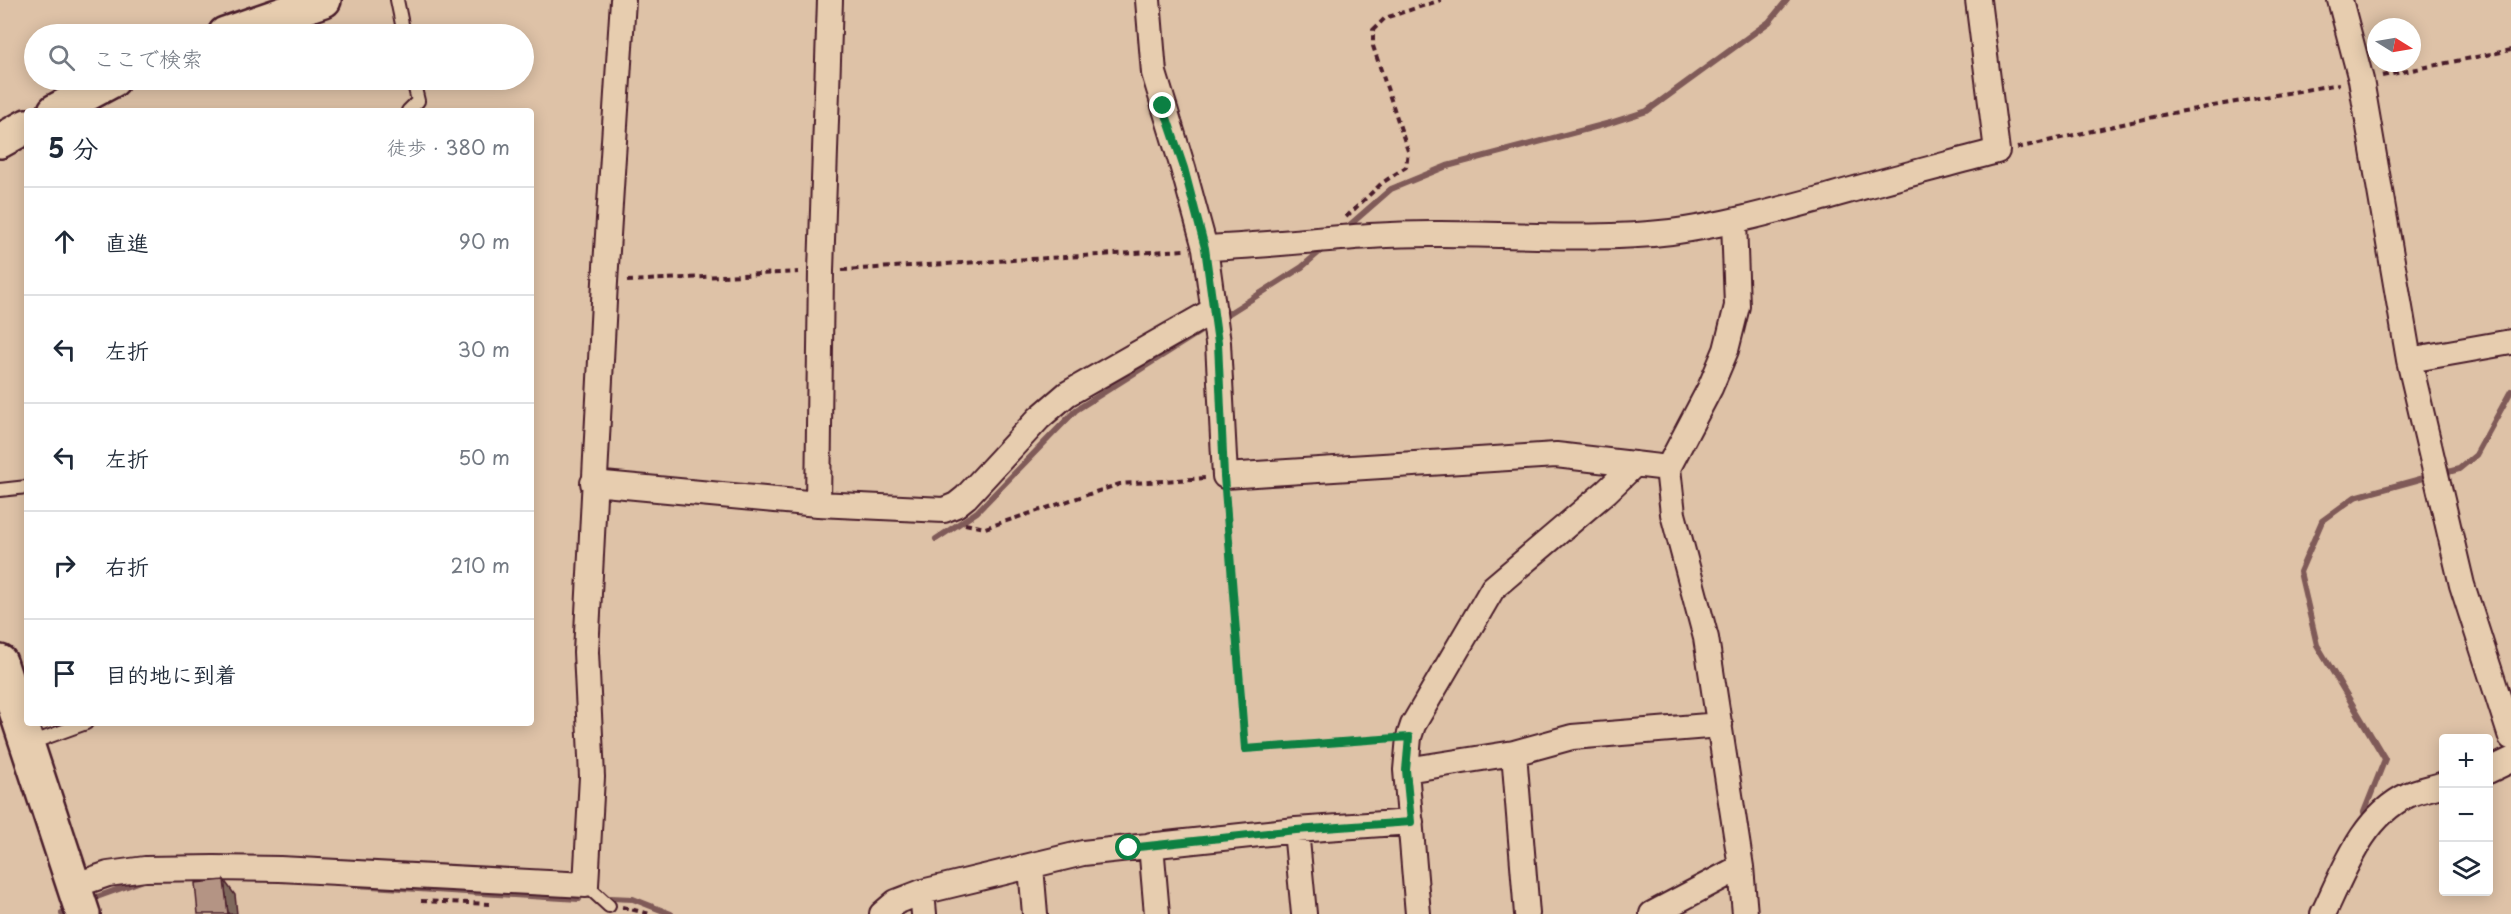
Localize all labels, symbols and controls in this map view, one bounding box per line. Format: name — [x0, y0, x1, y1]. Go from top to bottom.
north arrow — [2367, 18, 2421, 72]
search box — [24, 24, 534, 90]
icon: search — [45, 41, 78, 74]
text: ここで検索 — [93, 41, 203, 74]
route end — [1149, 92, 1175, 118]
text: 5 分 — [48, 128, 98, 167]
text: 徒歩 · 380 m — [387, 132, 510, 162]
icon: ahead — [48, 225, 81, 258]
text: 直進 — [105, 225, 149, 258]
text: 90 m — [459, 226, 510, 256]
icon: left — [48, 333, 81, 366]
text: 左折 — [105, 333, 149, 366]
text: 30 m — [457, 334, 510, 364]
icon: left — [48, 441, 81, 474]
text: 左折 — [105, 441, 149, 474]
text: 50 m — [458, 442, 510, 472]
icon: right — [48, 549, 81, 582]
text: 右折 — [105, 549, 149, 582]
text: 210 m — [451, 550, 510, 580]
icon: arrive — [48, 657, 81, 690]
text: 目的地に到着 — [105, 657, 237, 690]
map controls — [2439, 734, 2493, 896]
button: + — [2439, 734, 2493, 788]
button: − — [2439, 788, 2493, 842]
route start — [1115, 834, 1141, 860]
button: layers — [2439, 842, 2493, 896]

